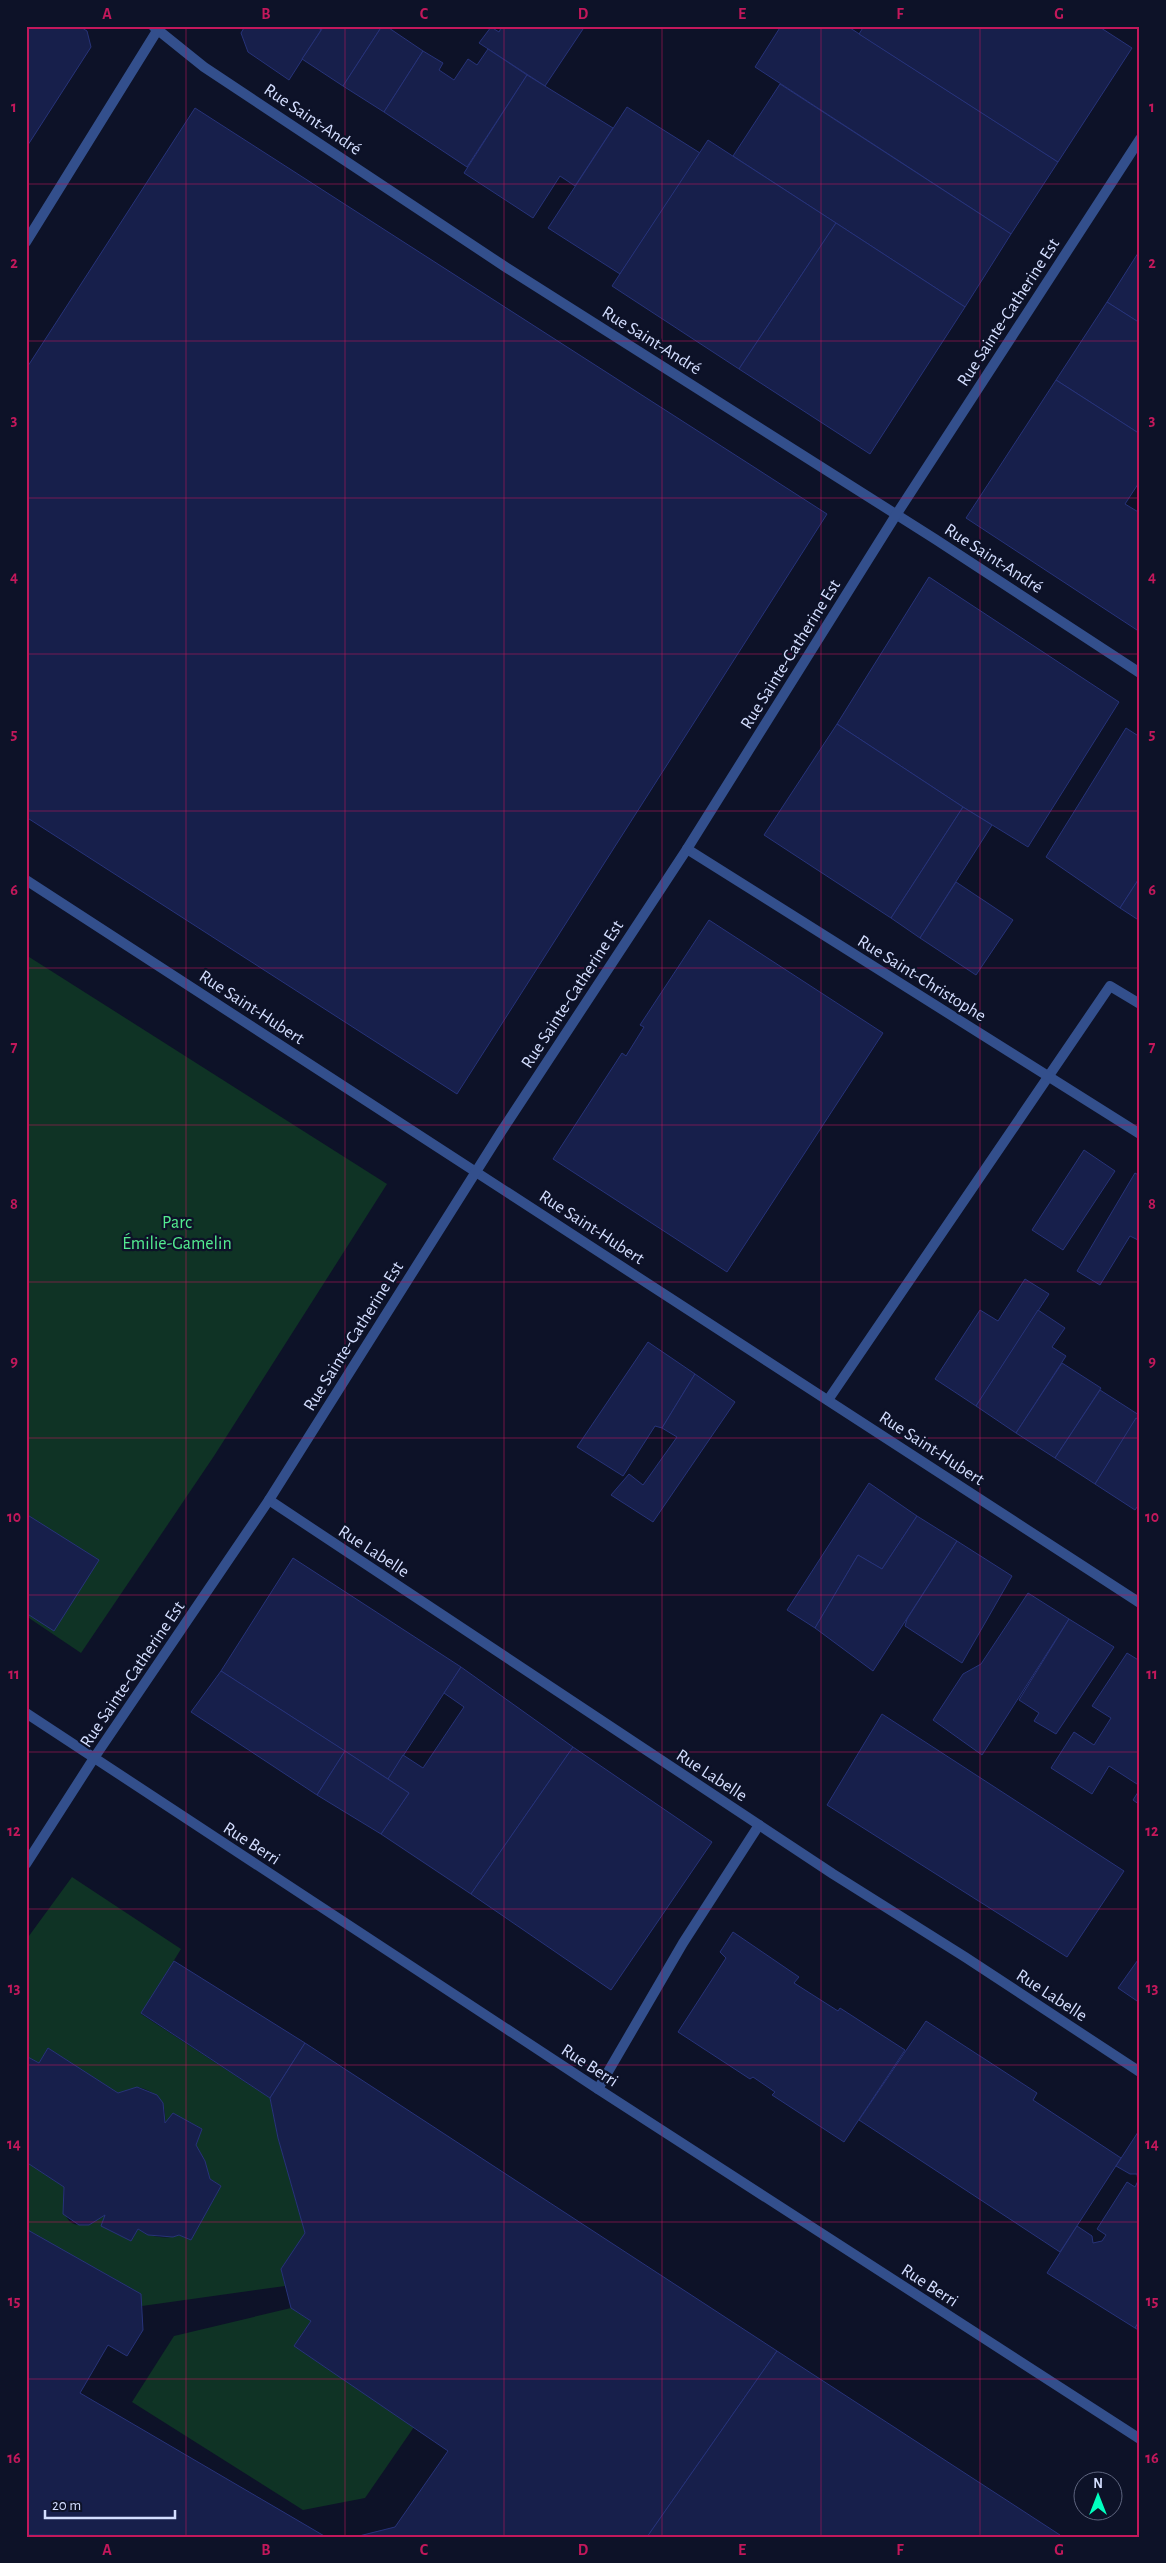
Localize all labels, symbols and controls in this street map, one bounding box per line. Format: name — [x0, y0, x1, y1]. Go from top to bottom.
text: A — [102, 6, 112, 22]
text: B — [261, 6, 271, 22]
text: C — [420, 6, 429, 22]
text: D — [578, 6, 589, 22]
text: E — [738, 6, 746, 22]
text: F — [896, 6, 904, 22]
text: G — [1054, 6, 1064, 22]
street label: Rue Saint-André — [260, 81, 364, 159]
text: 1 — [11, 99, 17, 115]
text: 1 — [1149, 99, 1155, 115]
street label: Rue Sainte-Catherine Est — [954, 235, 1063, 390]
text: 2 — [10, 255, 18, 271]
text: 2 — [1148, 255, 1156, 271]
street label: Rue Saint-André — [599, 303, 704, 378]
text: 3 — [11, 412, 18, 428]
text: 3 — [1149, 412, 1156, 428]
street label: Rue Saint-André — [941, 520, 1046, 597]
text: 4 — [10, 569, 18, 585]
text: 4 — [1148, 569, 1156, 585]
street label: Rue Sainte-Catherine Est — [738, 576, 844, 732]
text: 5 — [11, 726, 18, 742]
text: 5 — [1149, 726, 1156, 742]
text: 6 — [10, 882, 18, 898]
text: 6 — [1148, 882, 1156, 898]
street label: Rue Sainte-Catherine Est — [518, 917, 627, 1072]
street label: Rue Saint-Christophe — [854, 932, 989, 1026]
street label: Rue Saint-Hubert — [196, 967, 307, 1048]
text: 7 — [11, 1039, 18, 1055]
text: 7 — [1149, 1039, 1156, 1055]
street label: Rue Saint-Hubert — [536, 1187, 647, 1268]
text: 8 — [10, 1196, 18, 1212]
text: 8 — [1148, 1196, 1156, 1212]
park label: Parc Émilie-Gamelin — [122, 1214, 232, 1253]
street label: Rue Sainte-Catherine Est — [301, 1258, 407, 1414]
text: 9 — [10, 1353, 18, 1369]
text: 9 — [1148, 1353, 1156, 1369]
street label: Rue Saint-Hubert — [876, 1408, 987, 1489]
text: 10 — [7, 1509, 21, 1525]
text: 10 — [1145, 1509, 1159, 1525]
street label: Rue Labelle — [335, 1522, 412, 1581]
street label: Rue Sainte-Catherine Est — [77, 1598, 189, 1751]
text: 11 — [8, 1666, 20, 1682]
text: 11 — [1146, 1666, 1158, 1682]
street label: Rue Labelle — [673, 1746, 750, 1805]
street label: Rue Berri — [220, 1819, 283, 1869]
text: 12 — [7, 1823, 21, 1839]
text: 12 — [1145, 1823, 1159, 1839]
street label: Rue Labelle — [1013, 1966, 1090, 2025]
text: 13 — [8, 1980, 20, 1996]
text: 13 — [1146, 1980, 1158, 1996]
street label: Rue Berri — [558, 2041, 621, 2091]
text: 14 — [7, 2136, 21, 2152]
text: 14 — [1145, 2136, 1159, 2152]
street label: Rue Berri — [898, 2261, 961, 2311]
text: 15 — [8, 2293, 20, 2309]
text: 15 — [1146, 2293, 1158, 2309]
text: 16 — [7, 2450, 21, 2466]
text: 16 — [1145, 2450, 1159, 2466]
north arrow — [1074, 2470, 1124, 2520]
text: N — [1093, 2477, 1103, 2491]
scale bar — [45, 2488, 175, 2520]
text: 20 m — [52, 2498, 81, 2513]
text: A — [102, 2542, 112, 2558]
text: B — [261, 2542, 271, 2558]
text: C — [420, 2542, 429, 2558]
text: D — [578, 2542, 589, 2558]
text: E — [738, 2542, 746, 2558]
text: F — [896, 2542, 904, 2558]
text: G — [1054, 2542, 1064, 2558]

